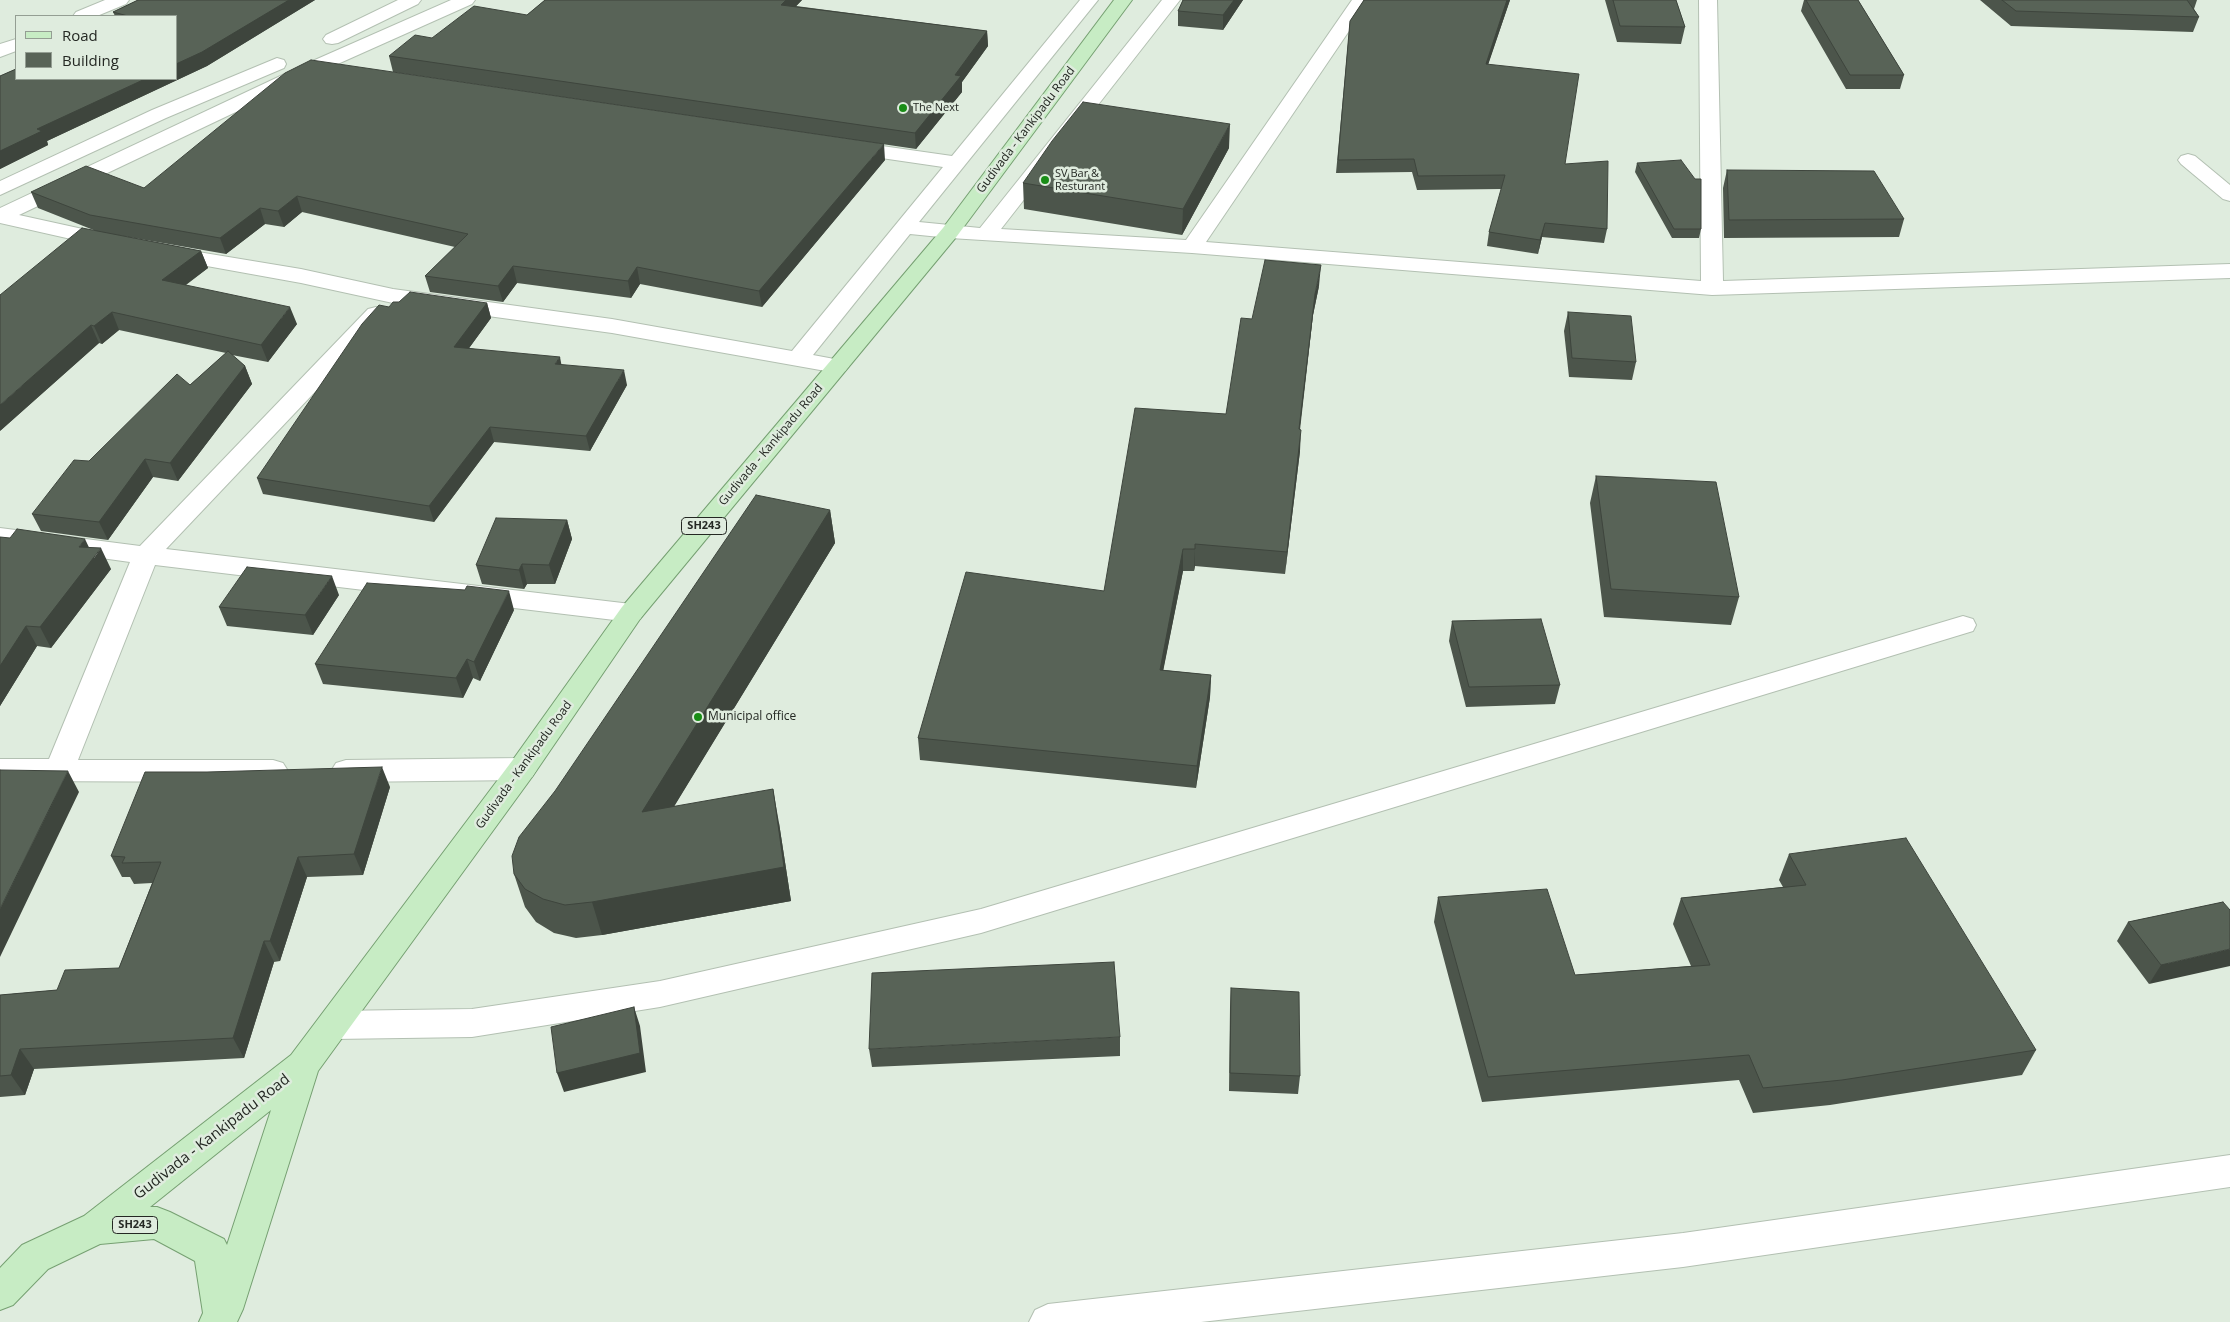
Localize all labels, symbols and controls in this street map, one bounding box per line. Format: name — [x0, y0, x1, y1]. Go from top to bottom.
legend — [15, 15, 178, 80]
text: Road — [62, 25, 98, 45]
text: Building — [62, 50, 119, 70]
street label: Gudivada - Kankipadu Road — [974, 64, 1078, 196]
place label: The Next — [913, 101, 959, 115]
marker: The Next — [897, 102, 909, 114]
place label: SV Bar & Resturant — [1055, 167, 1105, 193]
marker: SV Bar & Resturant — [1039, 174, 1051, 186]
street label: Gudivada - Kankipadu Road — [716, 381, 826, 509]
road number: SH243 — [682, 518, 726, 534]
street label: Gudivada - Kankipadu Road — [473, 698, 575, 832]
place label: Municipal office — [708, 710, 796, 724]
marker: Municipal office — [692, 711, 704, 723]
street label: Gudivada - Kankipadu Road — [130, 1070, 294, 1204]
road number: SH243 — [112, 1216, 158, 1234]

